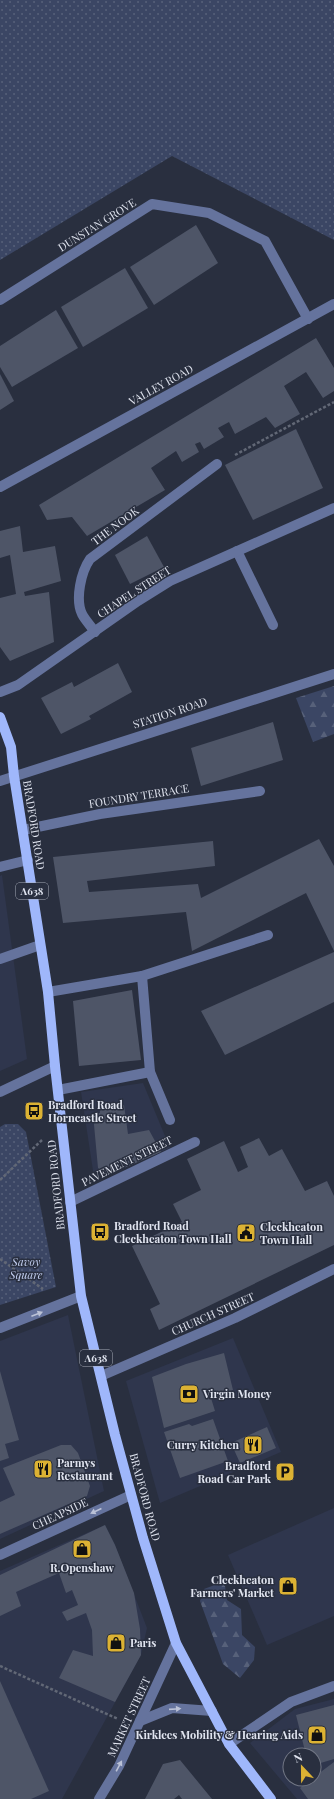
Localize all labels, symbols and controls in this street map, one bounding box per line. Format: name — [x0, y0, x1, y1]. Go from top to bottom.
street label: DUNSTAN GROVE — [55, 194, 139, 255]
street label: VALLEY ROAD — [125, 361, 196, 409]
street label: THE NOOK — [88, 502, 142, 548]
street label: CHAPEL STREET — [94, 562, 174, 621]
street label: STATION ROAD — [131, 693, 209, 732]
street label: BRADFORD ROAD — [20, 779, 49, 871]
street label: FOUNDRY TERRACE — [88, 780, 190, 811]
road number: A638 — [16, 883, 48, 899]
place label: Bradford Road Horncastle Street — [48, 1097, 137, 1125]
bus stop icon: Bradford Road Horncastle Street — [23, 1100, 45, 1122]
street label: PAVEMENT STREET — [79, 1132, 175, 1189]
street label: BRADFORD ROAD — [43, 1139, 68, 1231]
place label: Bradford Road Cleckheaton Town Hall — [114, 1218, 232, 1246]
place label: Cleckheaton Town Hall — [260, 1219, 323, 1247]
bus stop icon: Bradford Road Cleckheaton Town Hall — [89, 1221, 111, 1243]
public building icon: Cleckheaton Town Hall — [235, 1222, 257, 1244]
park label: Savoy Square — [9, 1254, 43, 1282]
street label: CHURCH STREET — [169, 1288, 257, 1339]
one-way arrow — [31, 1311, 43, 1317]
road number: A638 — [80, 1350, 112, 1366]
bank icon: Virgin Money — [178, 1383, 200, 1405]
place label: Virgin Money — [202, 1386, 272, 1401]
restaurant icon: Curry Kitchen — [242, 1434, 264, 1456]
place label: Curry Kitchen — [167, 1437, 239, 1452]
street label: BRADFORD ROAD — [127, 1451, 164, 1542]
place label: Parmys Restaurant — [57, 1455, 113, 1483]
restaurant icon: Parmys Restaurant — [32, 1458, 54, 1480]
place label: Bradford Road Car Park — [198, 1458, 272, 1486]
parking icon: Bradford Road Car Park — [274, 1461, 296, 1483]
street label: CHEAPSIDE — [29, 1494, 90, 1533]
one-way arrow — [90, 1508, 101, 1514]
shop icon: R.Openshaw — [71, 1538, 93, 1560]
place label: R.Openshaw — [50, 1560, 114, 1575]
place label: Cleckheaton Farmers' Market — [190, 1572, 274, 1600]
shop icon: Cleckheaton Farmers' Market — [277, 1575, 299, 1597]
shop icon: Paris — [105, 1632, 127, 1654]
place label: Paris — [130, 1635, 156, 1650]
street label: MARKET STREET — [103, 1674, 154, 1759]
one-way arrow — [169, 1706, 182, 1712]
shop icon: Kirklees Mobility & Hearing Aids — [306, 1724, 328, 1746]
place label: Kirklees Mobility & Hearing Aids — [136, 1727, 303, 1742]
north arrow — [282, 1747, 322, 1787]
text: N — [292, 1749, 305, 1766]
one-way arrow — [116, 1760, 122, 1771]

